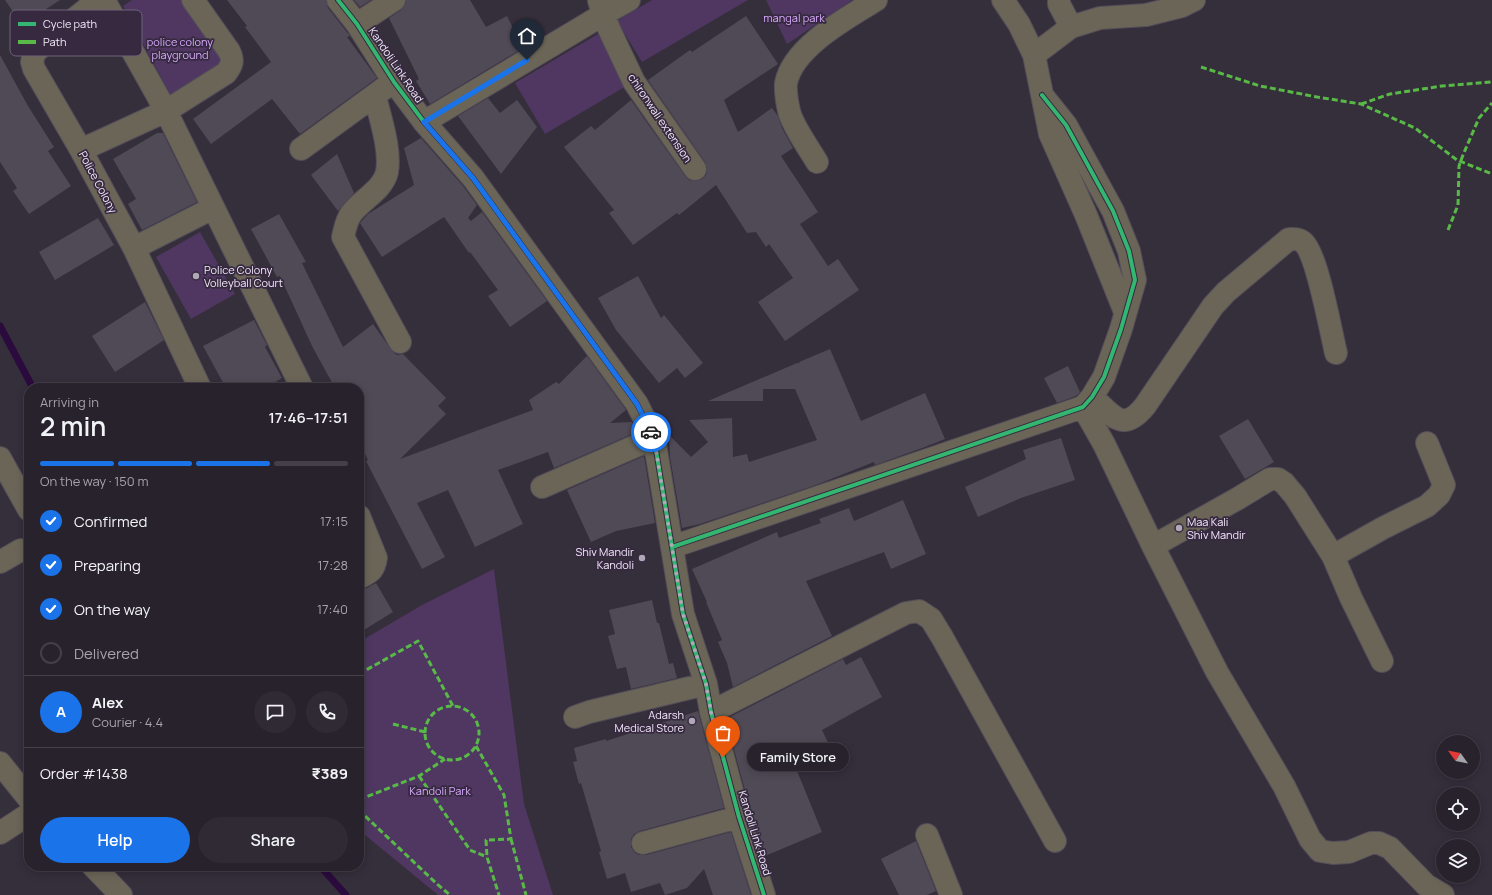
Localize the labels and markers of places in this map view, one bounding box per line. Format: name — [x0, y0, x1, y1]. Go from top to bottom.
pin — [510, 19, 544, 60]
place label: Police Colony Volleyball Court — [204, 262, 283, 290]
marker: Police Colony Volleyball Court — [191, 271, 201, 281]
place label: Maa Kali Shiv Mandir — [1187, 514, 1246, 542]
marker: Maa Kali Shiv Mandir — [1174, 523, 1184, 533]
place label: Shiv Mandir Kandoli — [575, 544, 634, 572]
marker: Shiv Mandir Kandoli — [637, 553, 647, 563]
place label: Adarsh Medical Store — [615, 707, 685, 735]
marker: Adarsh Medical Store — [687, 716, 697, 726]
pin — [706, 716, 740, 757]
callout: Family Store — [747, 743, 849, 771]

